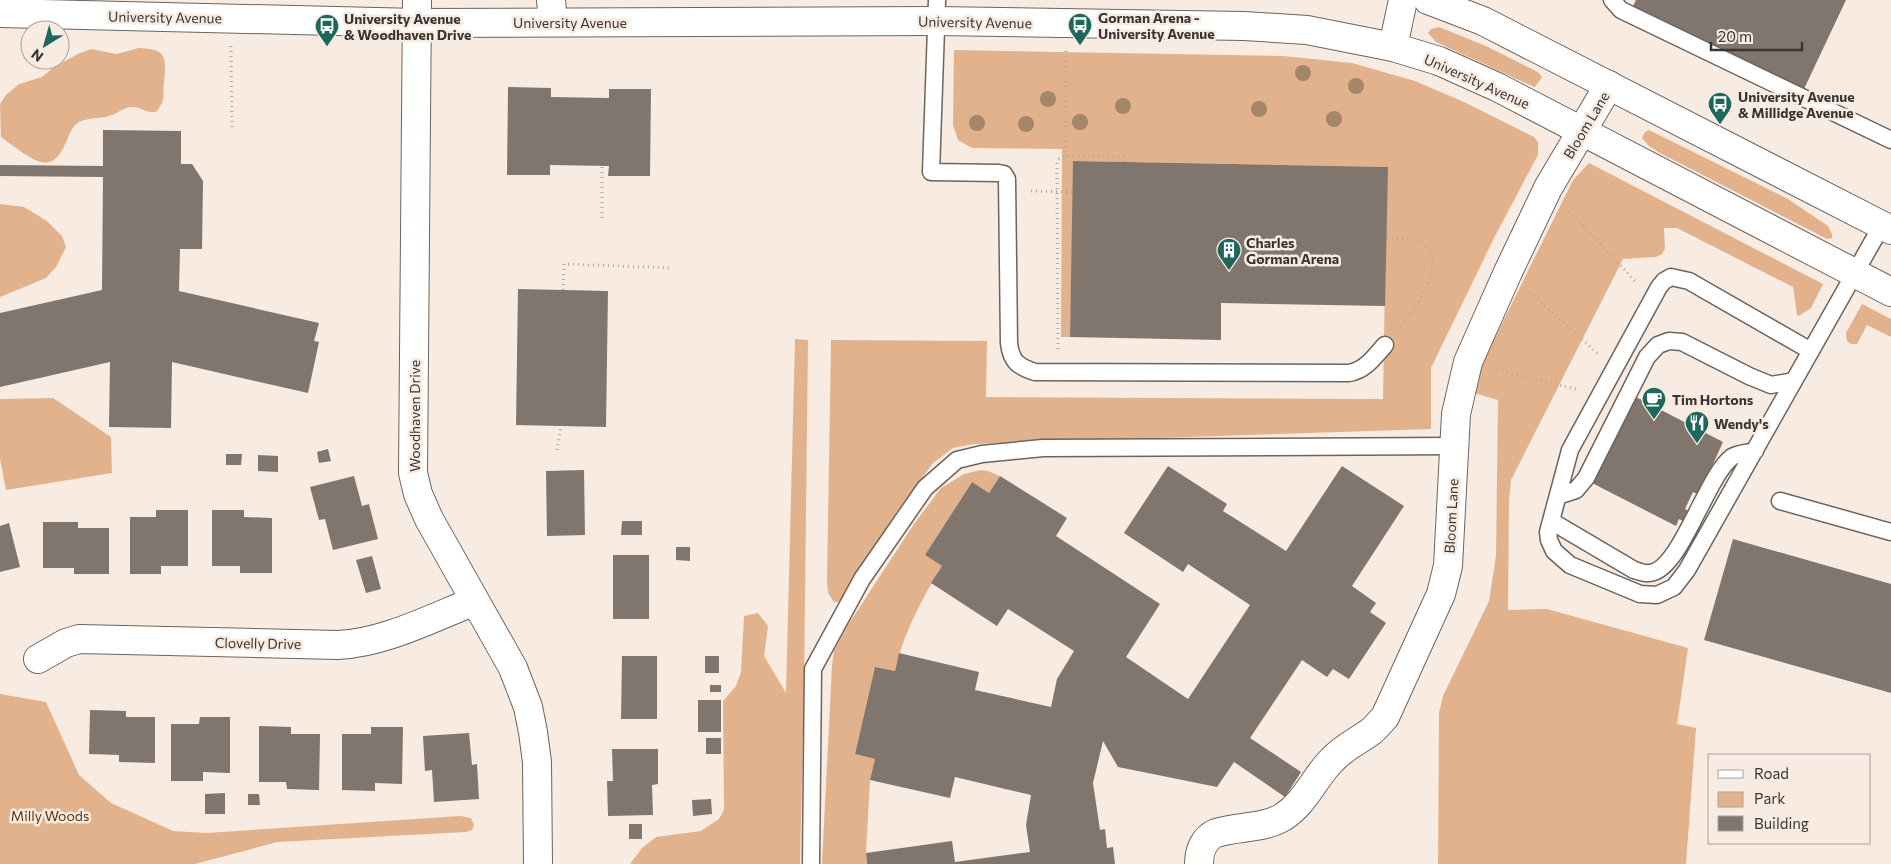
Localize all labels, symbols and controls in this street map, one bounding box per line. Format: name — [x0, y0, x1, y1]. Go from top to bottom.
street label: University Avenue — [108, 8, 222, 26]
place label: Gorman Arena - University Avenue — [1098, 9, 1215, 42]
place label: University Avenue & Woodhaven Drive — [344, 10, 471, 43]
bus stop icon: Gorman Arena - University Avenue — [1067, 12, 1093, 46]
bus stop icon: University Avenue & Woodhaven Drive — [314, 13, 340, 47]
street label: University Avenue — [918, 13, 1032, 31]
street label: University Avenue — [513, 14, 627, 31]
north arrow — [20, 20, 70, 70]
scale bar — [1711, 20, 1802, 52]
text: 20 m — [1718, 27, 1752, 45]
text: N — [28, 46, 46, 66]
street label: University Avenue — [1422, 50, 1532, 112]
street label: Bloom Lane — [1559, 88, 1613, 162]
place label: University Avenue & Millidge Avenue — [1738, 88, 1855, 121]
bus stop icon: University Avenue & Millidge Avenue — [1707, 91, 1733, 125]
place label: Charles Gorman Arena — [1246, 234, 1339, 267]
building icon: Charles Gorman Arena — [1216, 237, 1242, 271]
street label: Woodhaven Drive — [406, 360, 423, 472]
cafe icon: Tim Hortons — [1641, 386, 1667, 420]
place label: Tim Hortons — [1672, 391, 1754, 408]
restaurant icon: Wendy's — [1684, 410, 1710, 444]
place label: Wendy's — [1714, 415, 1769, 432]
street label: Bloom Lane — [1441, 478, 1461, 554]
street label: Clovelly Drive — [215, 634, 301, 652]
legend — [1708, 754, 1871, 844]
text: Road — [1754, 764, 1789, 782]
text: Park — [1754, 789, 1785, 807]
park label: Milly Woods — [11, 807, 89, 824]
text: Building — [1754, 814, 1809, 832]

